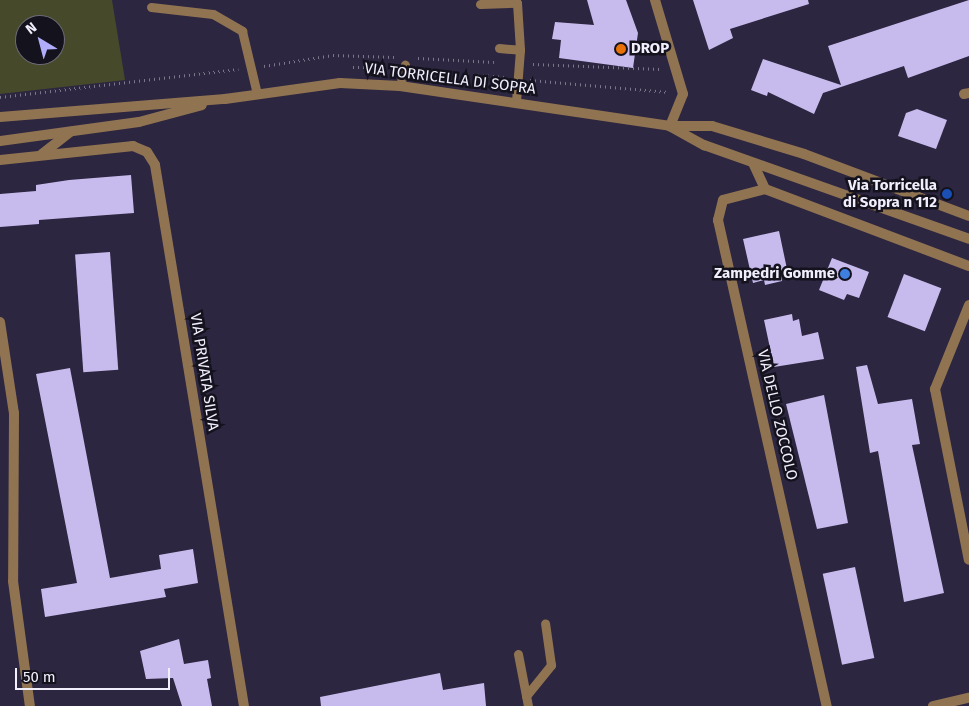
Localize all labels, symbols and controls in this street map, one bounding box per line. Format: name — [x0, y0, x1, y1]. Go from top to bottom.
north arrow — [15, 15, 65, 65]
text: N — [22, 19, 40, 38]
place label: DROP — [631, 40, 669, 58]
marker: DROP — [615, 43, 627, 55]
street label: VIA TORRICELLA DI SOPRA — [363, 60, 537, 98]
place label: Via Torricella di Sopra n 112 — [843, 176, 937, 211]
marker: Via Torricella di Sopra n 112 — [941, 188, 953, 200]
place label: Zampedri Gomme — [714, 265, 835, 283]
marker: Zampedri Gomme — [839, 268, 851, 280]
street label: VIA PRIVATA SILVA — [186, 312, 222, 432]
street label: VIA DELLO ZOCCOLO — [753, 348, 801, 482]
scale bar — [18, 658, 172, 690]
text: 50 m — [23, 668, 56, 686]

